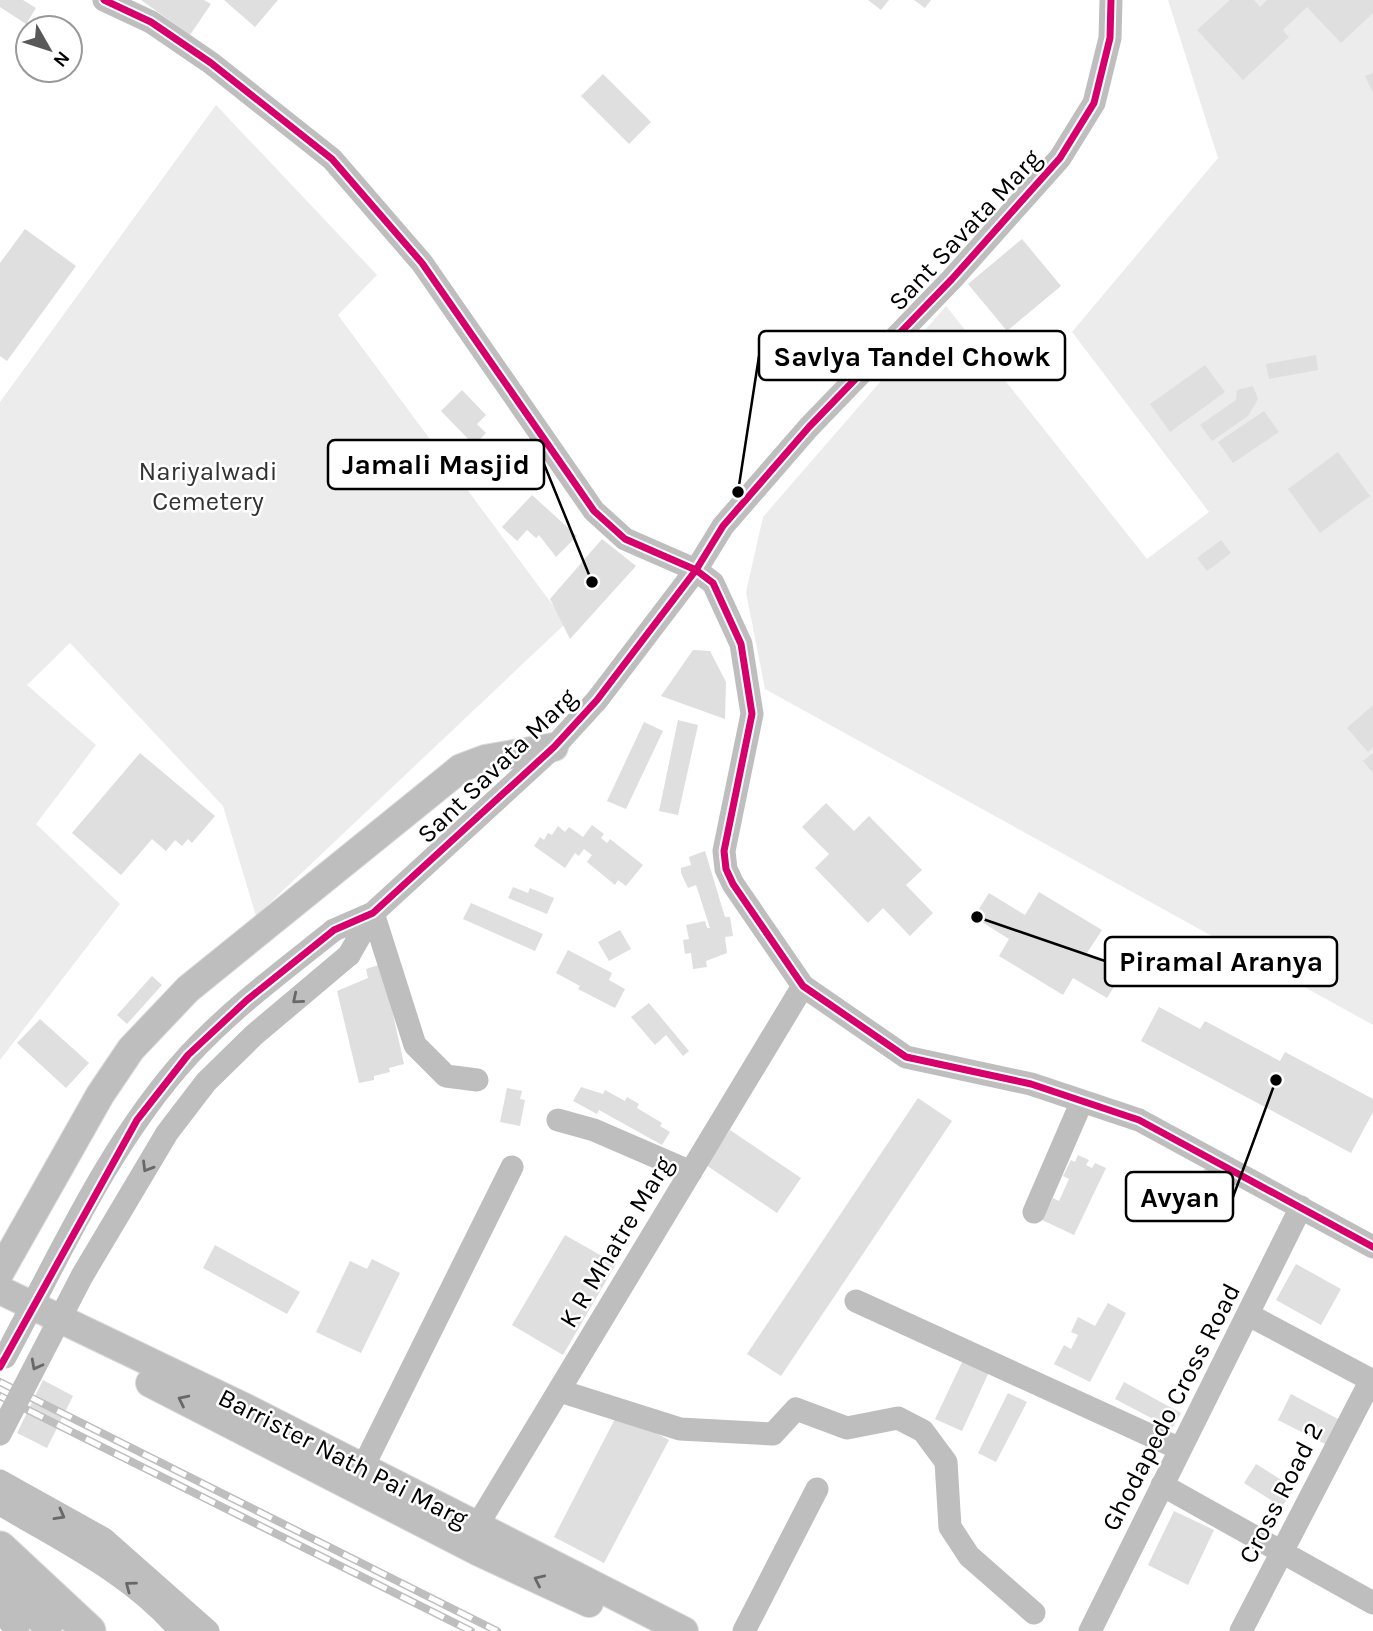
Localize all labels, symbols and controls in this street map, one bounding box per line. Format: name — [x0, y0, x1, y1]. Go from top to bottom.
north arrow — [14, 14, 84, 84]
text: N — [49, 47, 74, 71]
street label: Sant Savata Marg — [882, 143, 1048, 317]
callout: Savlya Tandel Chowk — [759, 331, 1065, 380]
text: Savlya Tandel Chowk — [773, 340, 1051, 373]
callout: Jamali Masjid — [328, 440, 544, 489]
text: Jamali Masjid — [342, 448, 530, 481]
park label: Nariyalwadi Cemetery — [138, 456, 278, 517]
street label: Sant Savata Marg — [411, 682, 583, 850]
callout: Piramal Aranya — [1105, 937, 1337, 986]
text: Piramal Aranya — [1119, 945, 1323, 978]
one-way arrow — [293, 990, 305, 1003]
street label: K R Mhatre Marg — [553, 1150, 680, 1333]
one-way arrow — [142, 1159, 155, 1172]
callout: Avyan — [1126, 1172, 1233, 1221]
text: Avyan — [1140, 1181, 1220, 1214]
street label: Ghodapedo Cross Road — [1095, 1278, 1247, 1536]
one-way arrow — [30, 1358, 44, 1370]
street label: Barrister Nath Pai Marg — [213, 1382, 473, 1535]
one-way arrow — [178, 1394, 190, 1408]
street label: Cross Road 2 — [1232, 1417, 1330, 1569]
one-way arrow — [52, 1507, 65, 1520]
one-way arrow — [534, 1574, 546, 1588]
one-way arrow — [125, 1581, 138, 1594]

